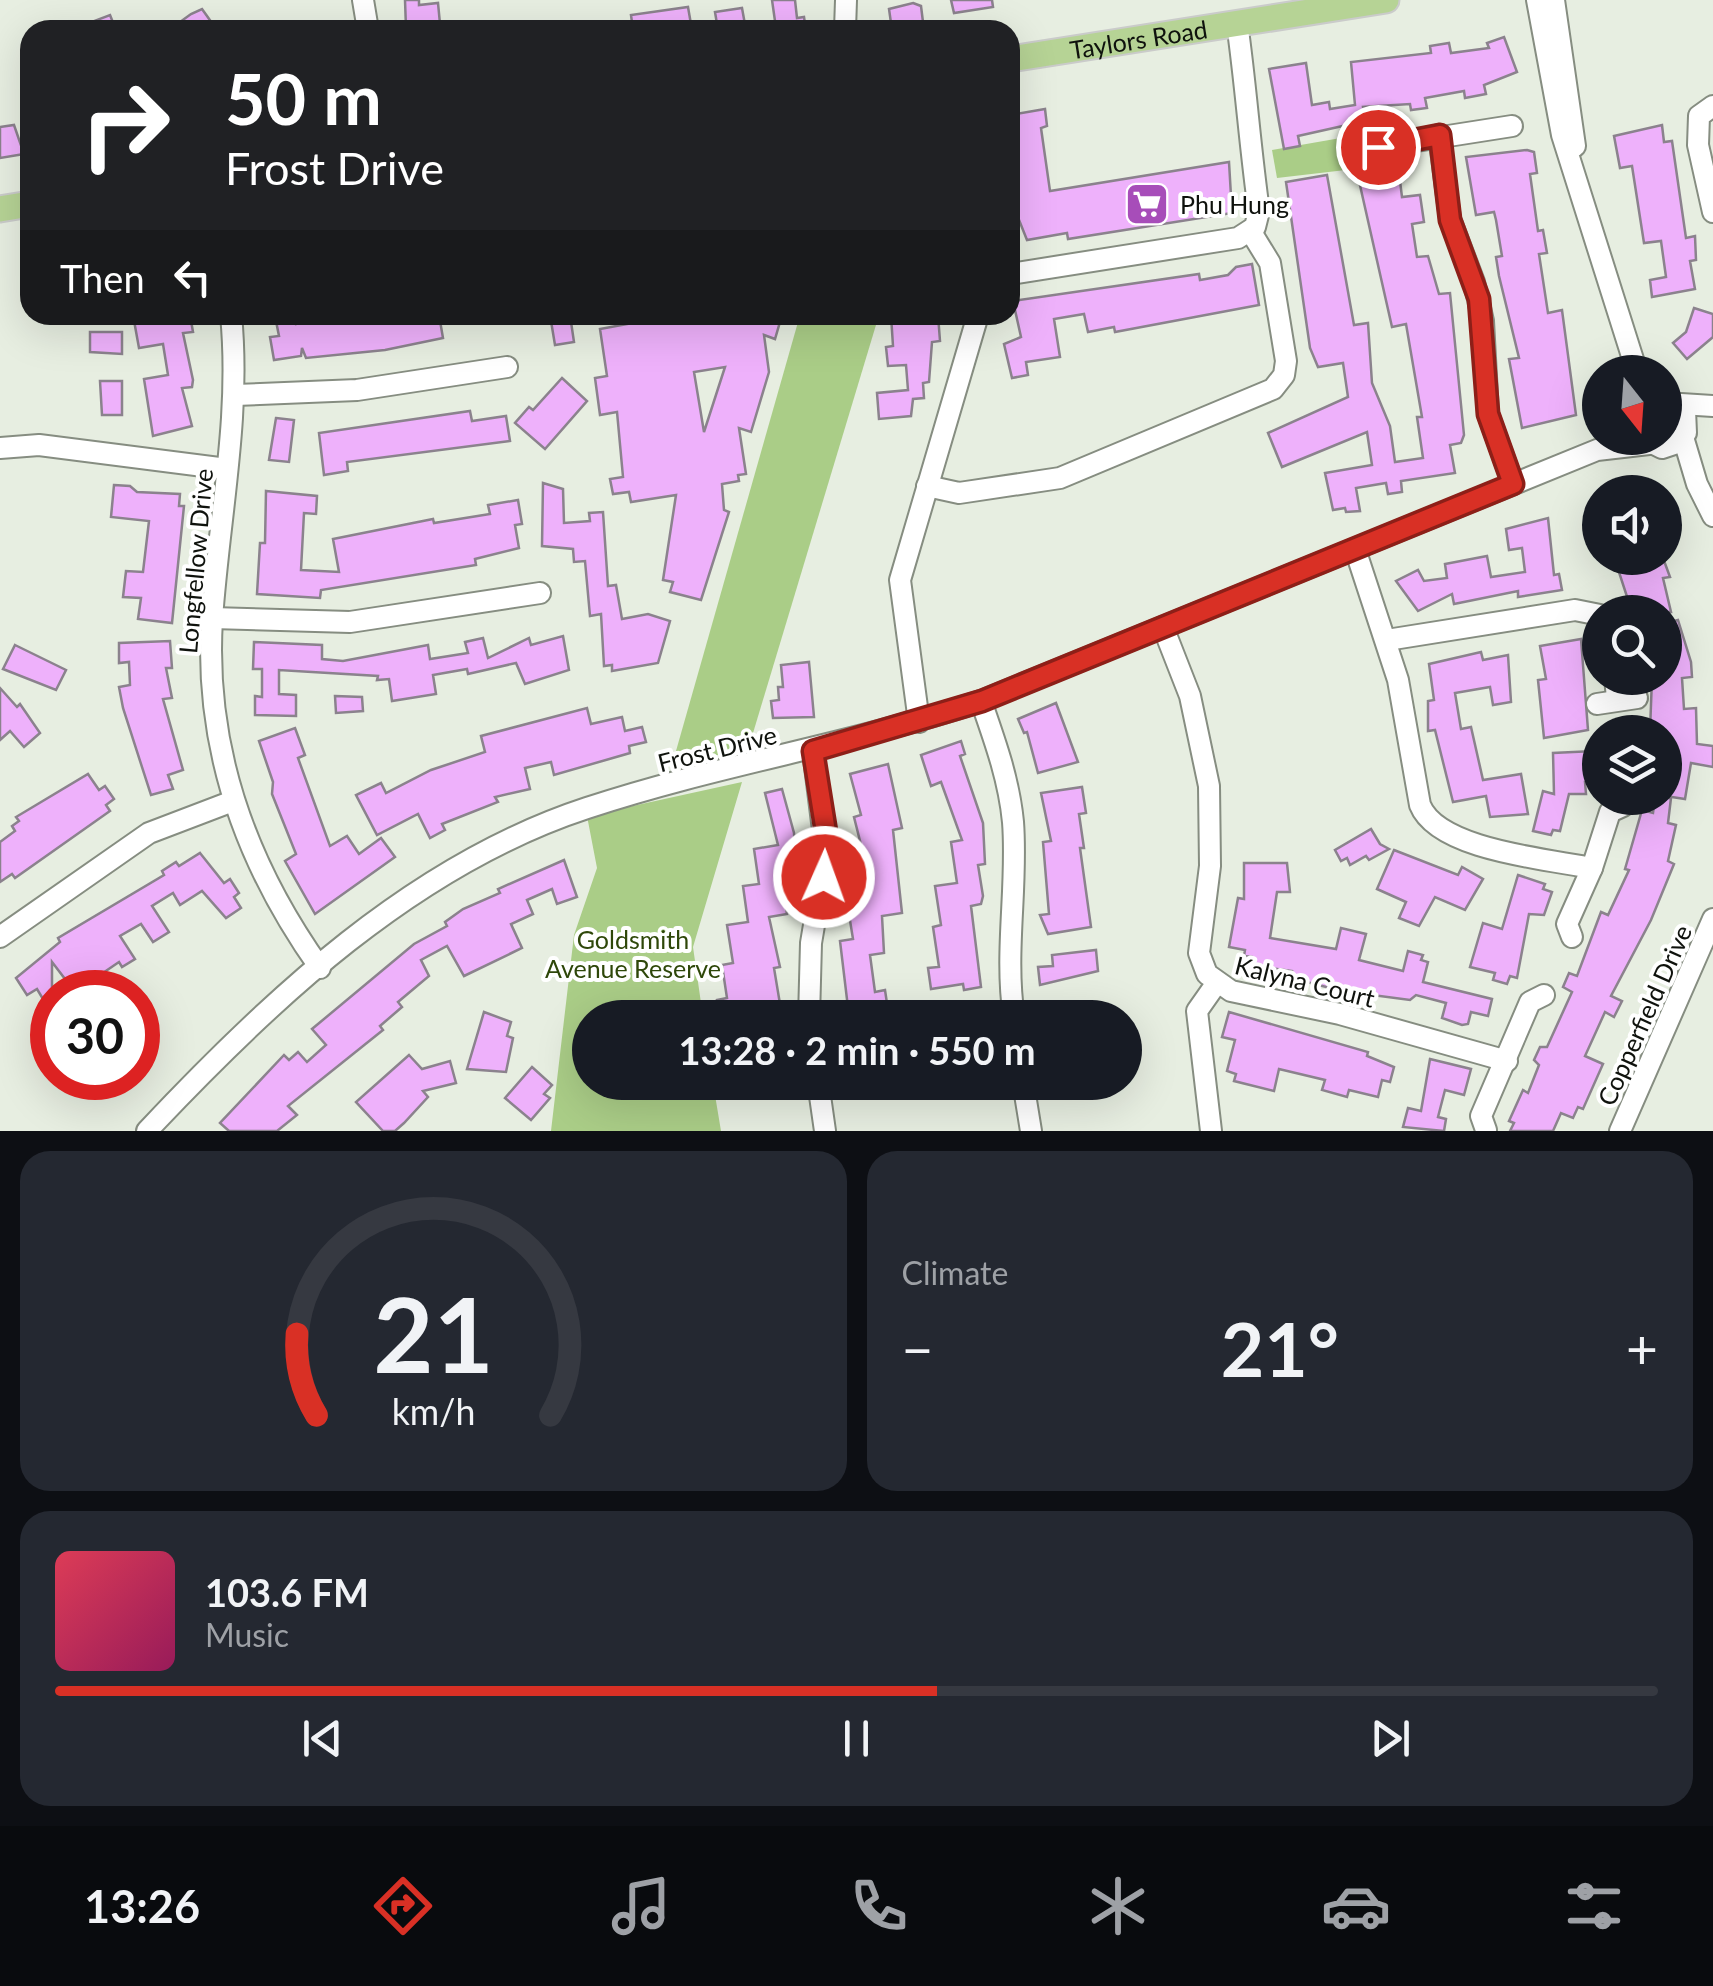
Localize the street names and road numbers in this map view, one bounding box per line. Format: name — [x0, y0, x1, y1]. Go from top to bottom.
street label: Taylors Road — [1068, 13, 1209, 64]
street label: Longfellow Drive — [172, 467, 218, 655]
street label: Frost Drive — [654, 719, 780, 777]
street label: Copperfield Drive — [1591, 920, 1697, 1110]
street label: Kalyna Court — [1232, 949, 1378, 1013]

